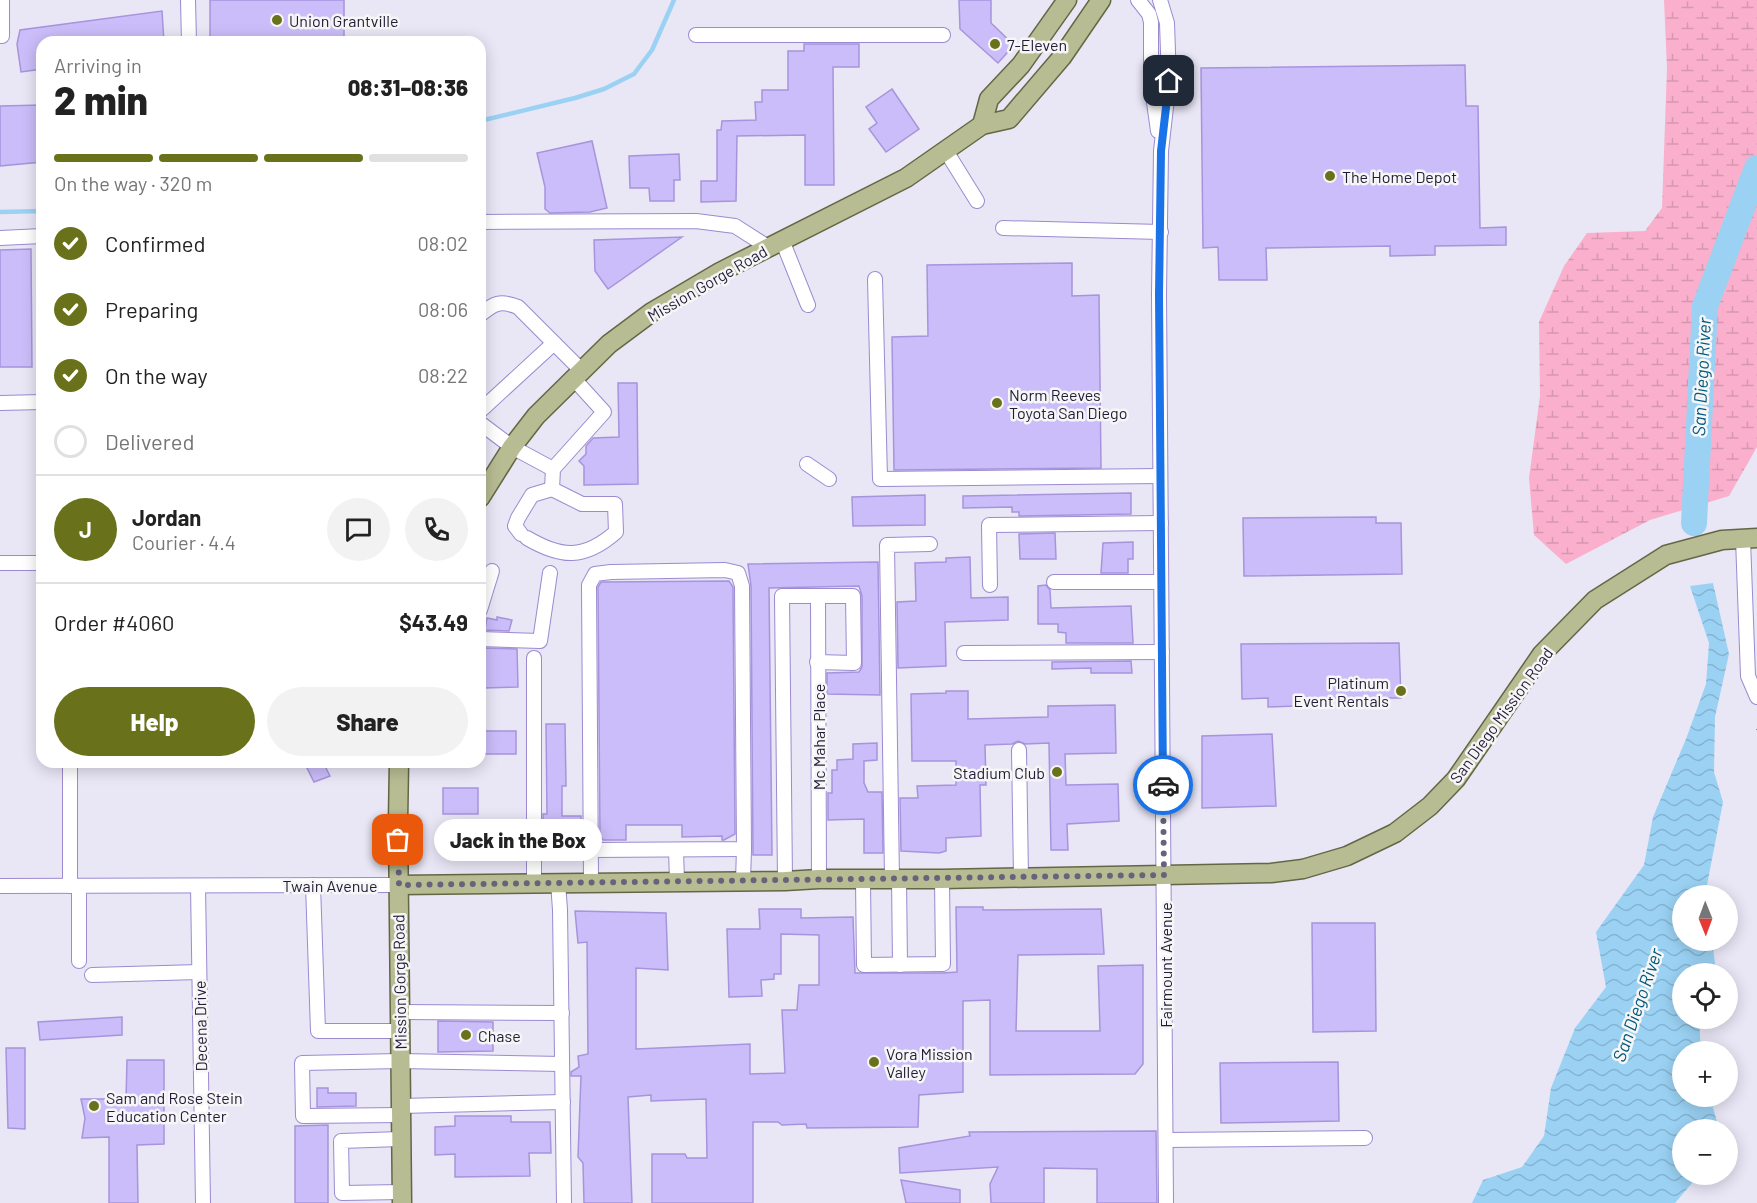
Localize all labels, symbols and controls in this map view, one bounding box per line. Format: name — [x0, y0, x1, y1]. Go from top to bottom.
place label: Union Grantville — [289, 11, 398, 30]
marker: Union Grantville — [270, 13, 284, 27]
place label: 7-Eleven — [1007, 35, 1067, 54]
marker: 7-Eleven — [988, 37, 1002, 51]
text: Arriving in — [54, 53, 142, 77]
pin — [1143, 55, 1194, 106]
icon: home — [1152, 64, 1185, 97]
text: 08:31–08:36 — [348, 74, 468, 100]
text: 2 min — [54, 76, 148, 123]
place label: The Home Depot — [1342, 167, 1457, 186]
marker: The Home Depot — [1323, 169, 1337, 183]
text: On the way · 320 m — [54, 171, 212, 195]
icon: check — [54, 227, 87, 260]
text: Confirmed — [105, 230, 205, 256]
text: 08:02 — [417, 231, 468, 255]
street label: Mission Gorge Road — [644, 241, 770, 325]
icon: check — [54, 293, 87, 326]
text: Preparing — [105, 296, 198, 322]
text: 08:06 — [418, 297, 468, 321]
water label: San Diego River — [1687, 317, 1715, 437]
icon: check — [54, 359, 87, 392]
text: On the way — [105, 362, 208, 388]
text: 08:22 — [418, 363, 468, 387]
place label: Norm Reeves Toyota San Diego — [1009, 385, 1127, 422]
marker: Norm Reeves Toyota San Diego — [990, 396, 1004, 410]
text: Delivered — [105, 428, 194, 454]
button: chat — [327, 498, 390, 561]
button: phone — [405, 498, 468, 561]
text: Jordan — [132, 504, 201, 530]
text: J — [79, 516, 92, 542]
text: Courier · 4.4 — [132, 530, 236, 554]
text: Order #4060 — [54, 609, 175, 635]
text: $43.49 — [399, 609, 468, 635]
street label: San Diego Mission Road — [1445, 643, 1557, 787]
place label: Platinum Event Rentals — [1294, 673, 1389, 710]
street label: Mc Mahar Place — [809, 684, 828, 790]
marker: Platinum Event Rentals — [1394, 684, 1408, 698]
button: Help — [54, 687, 255, 756]
button: Share — [267, 687, 468, 756]
courier — [1133, 755, 1193, 815]
place label: Stadium Club — [953, 763, 1045, 782]
marker: Stadium Club — [1050, 765, 1064, 779]
icon: car — [1147, 769, 1180, 802]
pin — [372, 814, 423, 865]
callout: Jack in the Box — [434, 819, 602, 861]
icon: bag — [381, 823, 414, 856]
text: Jack in the Box — [450, 828, 586, 852]
street label: Twain Avenue — [283, 876, 377, 895]
north arrow — [1672, 885, 1738, 951]
map controls — [1672, 885, 1738, 1185]
street label: Fairmount Avenue — [1156, 902, 1175, 1028]
street label: Mission Gorge Road — [388, 914, 410, 1050]
water label: San Diego River — [1607, 945, 1667, 1065]
button: locate — [1672, 963, 1738, 1029]
street label: Decena Drive — [190, 980, 210, 1072]
place label: Chase — [478, 1026, 521, 1045]
marker: Chase — [459, 1028, 473, 1042]
button: + — [1672, 1041, 1738, 1107]
place label: Vora Mission Valley — [886, 1044, 973, 1081]
marker: Vora Mission Valley — [867, 1055, 881, 1069]
place label: Sam and Rose Stein Education Center — [106, 1088, 243, 1125]
marker: Sam and Rose Stein Education Center — [87, 1099, 101, 1113]
button: − — [1672, 1119, 1738, 1185]

